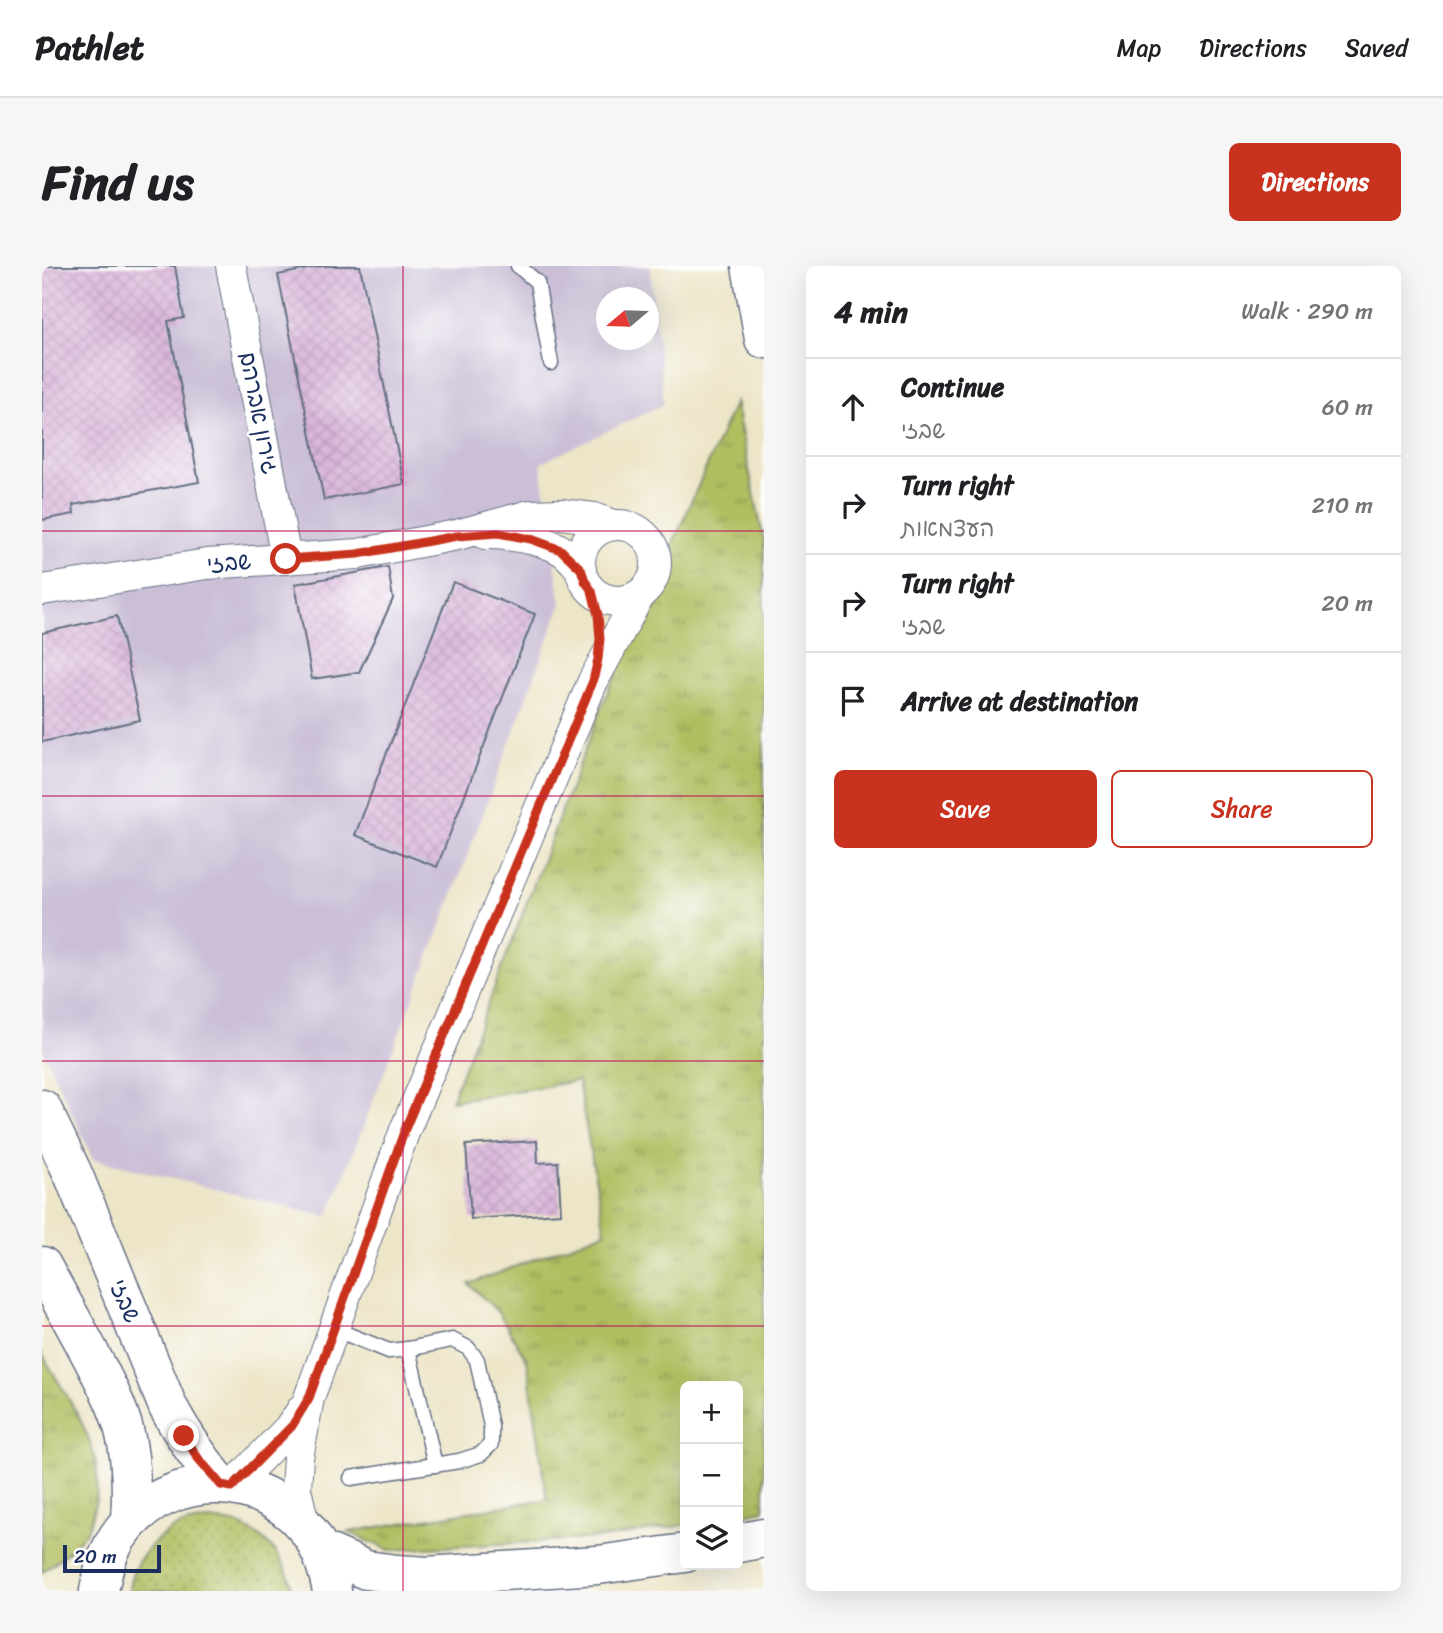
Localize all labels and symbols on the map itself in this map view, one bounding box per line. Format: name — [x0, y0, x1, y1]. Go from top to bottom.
north arrow — [596, 287, 659, 350]
street label: גירון אברהם — [227, 348, 291, 478]
street label: שבזי — [205, 541, 253, 585]
route start — [270, 543, 301, 574]
street label: שבזי — [98, 1273, 152, 1329]
route end — [168, 1420, 199, 1451]
scale bar — [63, 1542, 161, 1574]

